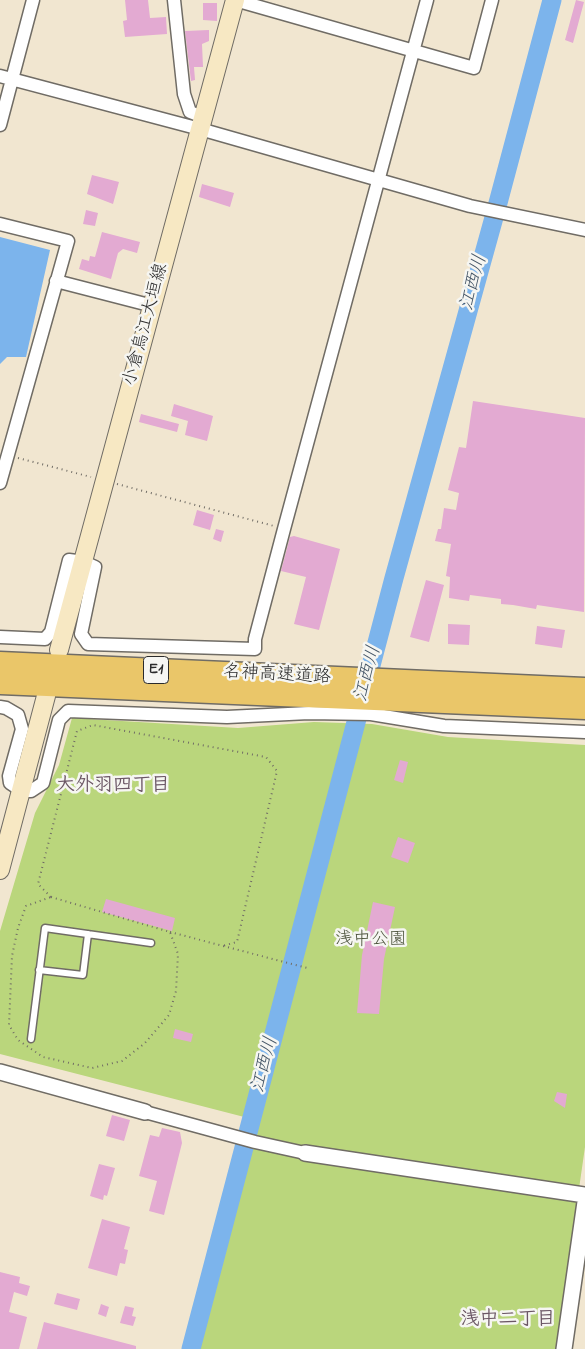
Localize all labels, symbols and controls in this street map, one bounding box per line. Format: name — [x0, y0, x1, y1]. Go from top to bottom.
water label: 江西川 — [457, 253, 493, 313]
street label: 小倉烏江大垣線 — [120, 261, 174, 389]
water label: 江西川 — [351, 644, 387, 704]
road number: E1 — [144, 656, 168, 684]
street label: 名神高速道路 — [223, 662, 331, 690]
district label: 大外羽四丁目 — [56, 776, 170, 798]
park label: 浅中公園 — [335, 930, 407, 952]
water label: 江西川 — [248, 1035, 284, 1095]
district label: 浅中二丁目 — [461, 1310, 555, 1332]

